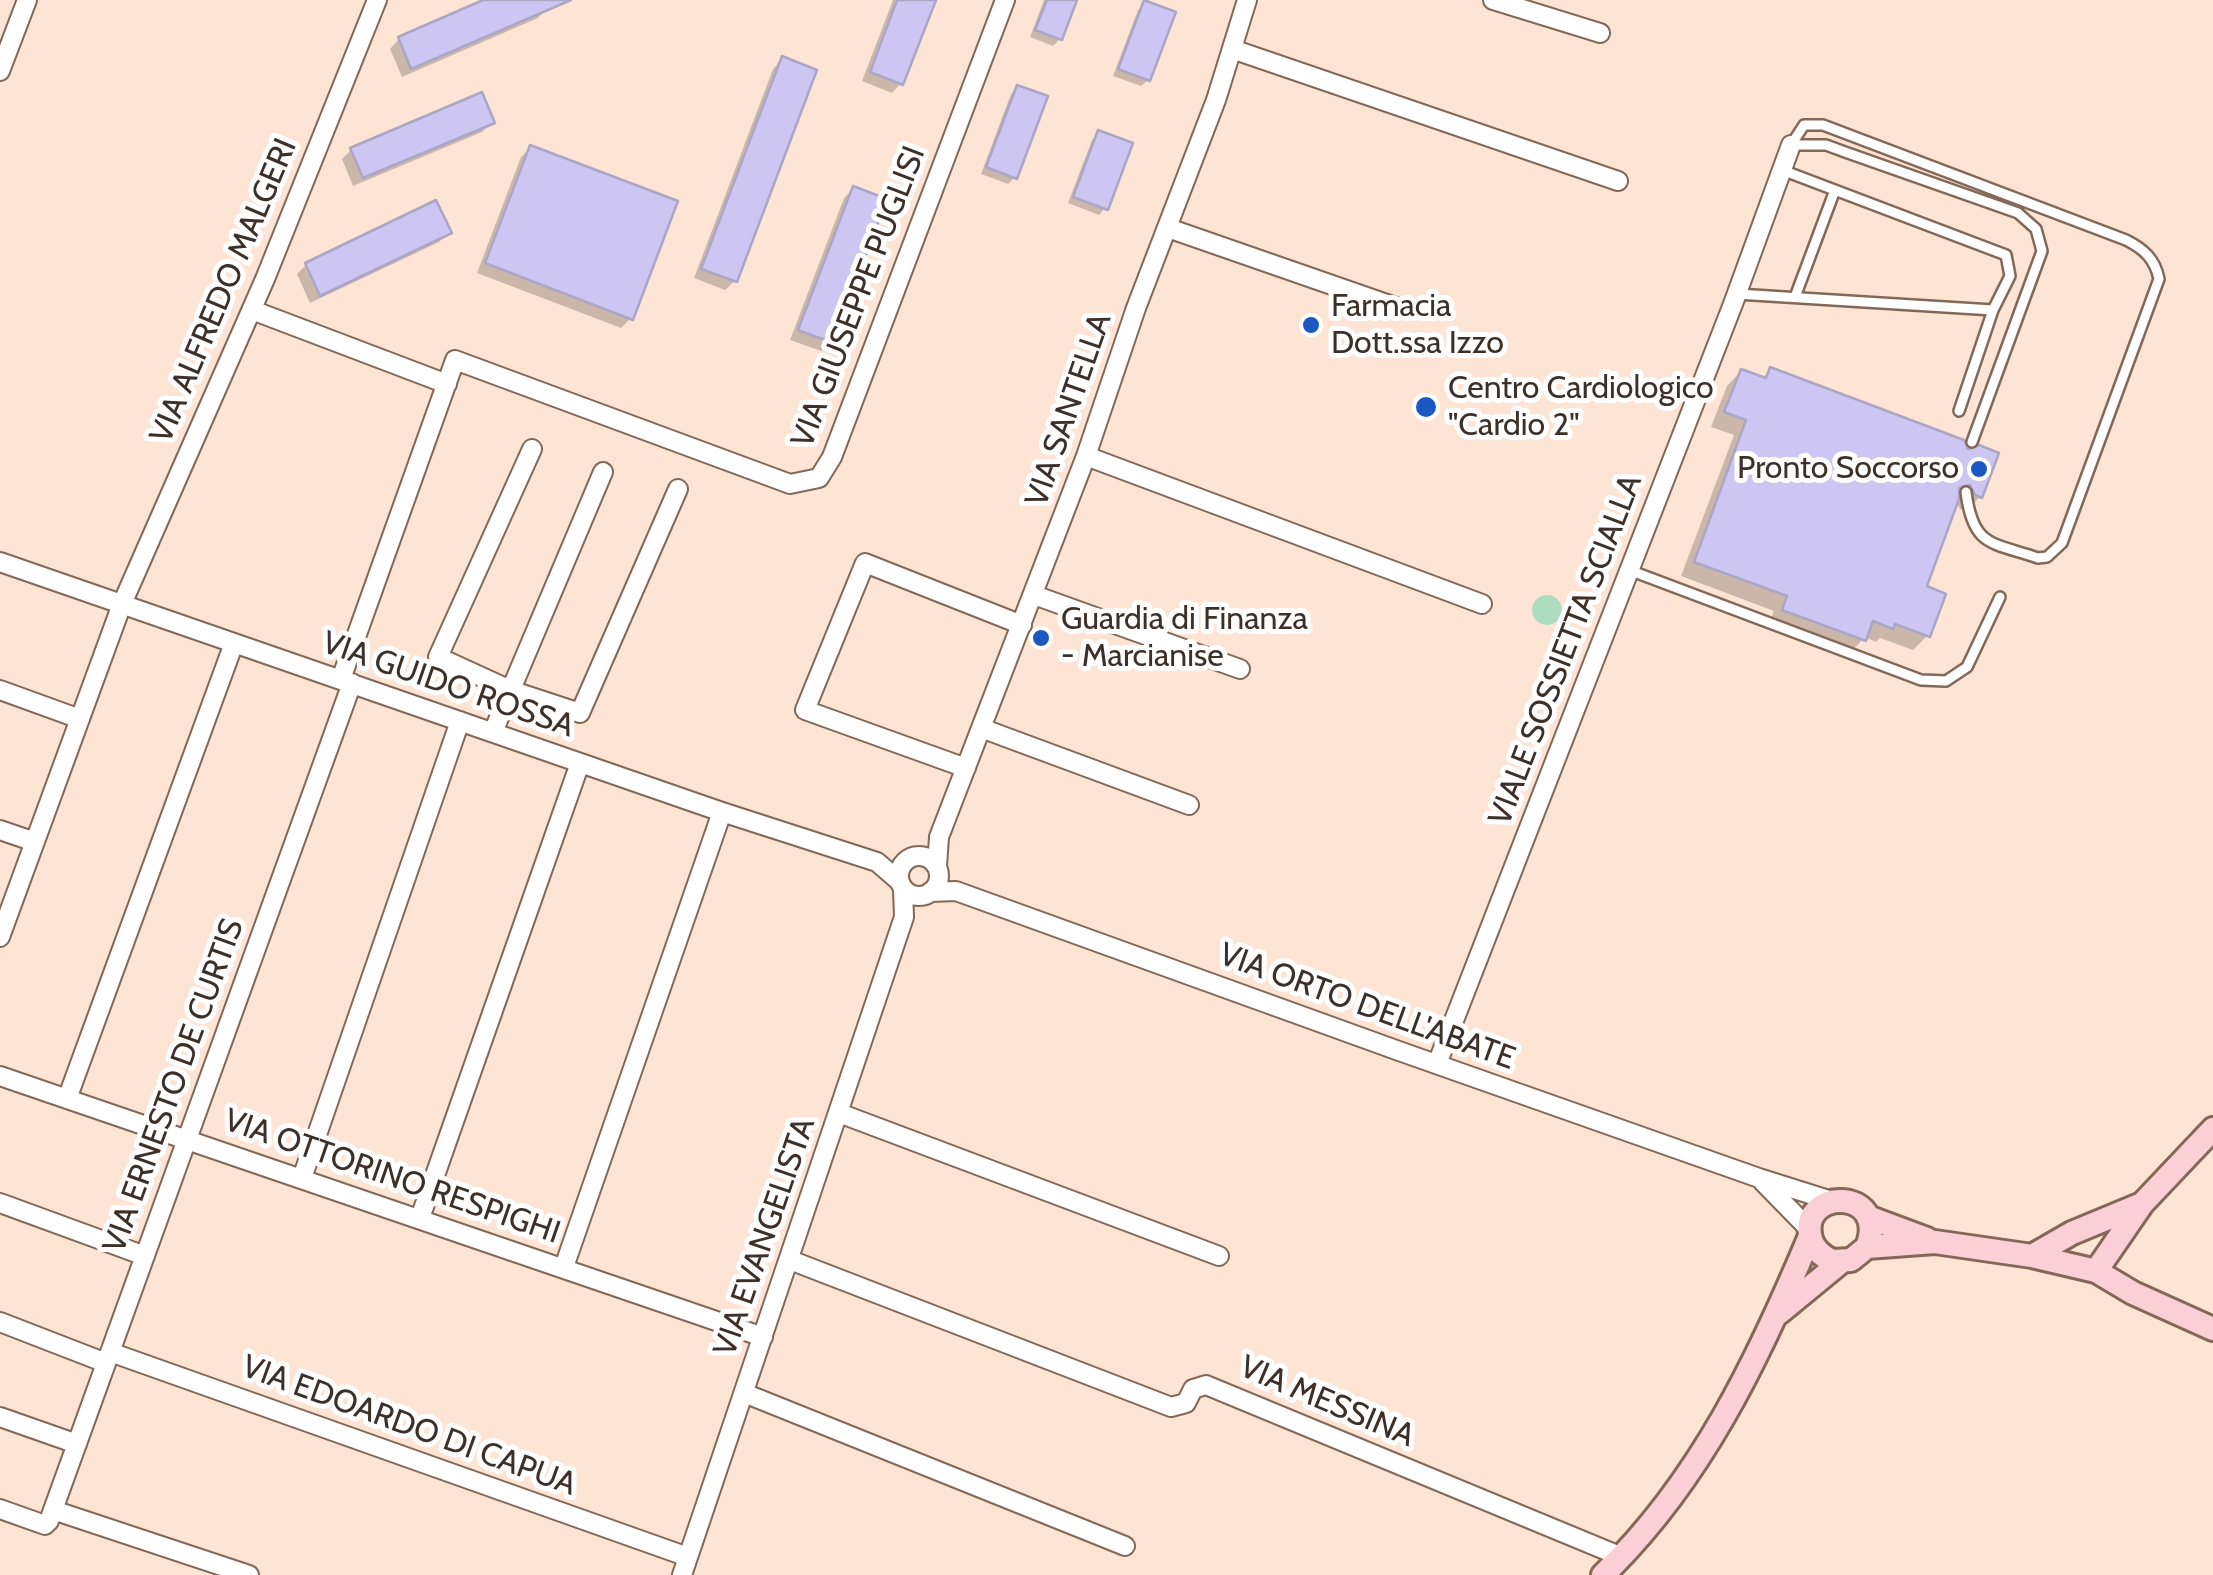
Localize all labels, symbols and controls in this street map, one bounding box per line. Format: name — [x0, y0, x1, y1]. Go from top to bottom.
street label: VIA ALFREDO MALGERI — [142, 133, 306, 449]
street label: VIA GIUSEPPE PUGLISI — [784, 141, 934, 453]
place label: Farmacia Dott.ssa Izzo — [1331, 288, 1504, 363]
street label: VIA SANTELLA — [1018, 308, 1120, 512]
marker: Farmacia Dott.ssa Izzo — [1300, 314, 1322, 336]
place label: Centro Cardiologico "Cardio 2" — [1448, 370, 1714, 445]
marker: Centro Cardiologico "Cardio 2" — [1413, 394, 1439, 420]
place label: Pronto Soccorso — [1737, 450, 1959, 488]
marker: Pronto Soccorso — [1968, 458, 1990, 480]
street label: VIALE SOSSIETTA SCIALLA — [1481, 469, 1651, 831]
place label: Guardia di Finanza - Marcianise — [1061, 601, 1308, 676]
street label: VIA GUIDO ROSSA — [317, 624, 579, 746]
marker: Guardia di Finanza - Marcianise — [1030, 627, 1052, 649]
street label: VIA ERNESTO DE CURTIS — [96, 914, 252, 1258]
street label: VIA ORTO DELL'ABATE — [1214, 936, 1520, 1078]
street label: VIA OTTORINO RESPIGHI — [219, 1101, 565, 1253]
street label: VIA EVANGELISTA — [706, 1113, 824, 1361]
street label: VIA EDOARDO DI CAPUA — [237, 1348, 581, 1504]
street label: VIA MESSINA — [1234, 1348, 1420, 1456]

